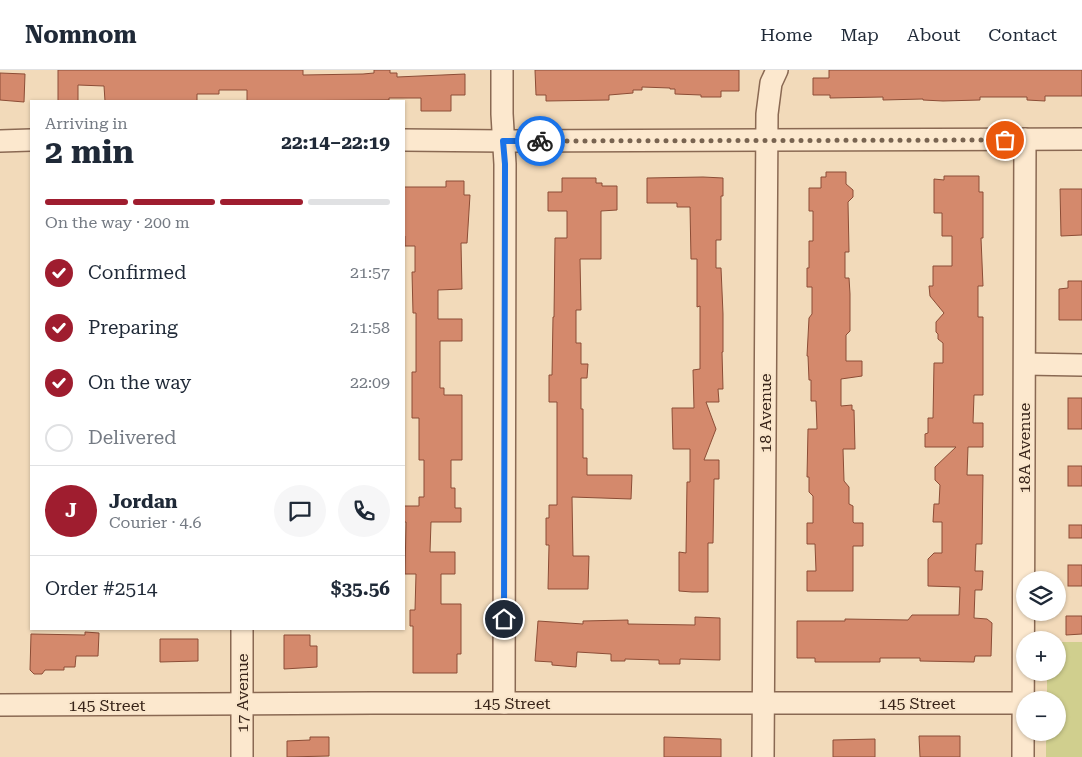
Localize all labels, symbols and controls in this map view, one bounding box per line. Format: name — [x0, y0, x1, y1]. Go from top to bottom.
text: Nomnom — [25, 21, 137, 49]
text: Home — [760, 24, 812, 45]
text: Map — [840, 24, 879, 45]
text: About — [907, 24, 960, 45]
text: Contact — [988, 24, 1057, 45]
text: Arriving in — [45, 114, 128, 133]
courier — [515, 116, 565, 166]
pin — [984, 119, 1026, 161]
icon: bag — [991, 126, 1019, 154]
icon: bike — [526, 127, 554, 155]
text: 22:14–22:19 — [281, 131, 390, 154]
text: 2 min — [45, 133, 134, 171]
text: On the way · 200 m — [45, 213, 190, 232]
icon: check — [45, 259, 73, 287]
text: Confirmed — [88, 261, 186, 284]
text: 21:57 — [350, 263, 390, 282]
icon: check — [45, 314, 73, 342]
text: Preparing — [88, 316, 178, 339]
text: 21:58 — [350, 318, 390, 337]
icon: check — [45, 369, 73, 397]
text: On the way — [88, 371, 191, 394]
text: 22:09 — [350, 373, 390, 392]
street label: 18 Avenue — [756, 373, 775, 453]
street label: 18A Avenue — [1015, 403, 1034, 493]
text: Delivered — [88, 426, 176, 449]
button: chat — [274, 485, 326, 537]
button: phone — [338, 485, 390, 537]
text: Jordan — [109, 490, 178, 513]
text: J — [65, 499, 77, 522]
text: Courier · 4.6 — [109, 513, 202, 532]
map controls — [1016, 571, 1066, 741]
button: layers — [1016, 571, 1066, 621]
text: Order #2514 — [45, 577, 157, 600]
text: $35.56 — [331, 577, 390, 600]
pin — [483, 598, 525, 640]
icon: home — [490, 605, 518, 633]
button: + — [1016, 631, 1066, 681]
street label: 17 Avenue — [233, 653, 252, 733]
button: − — [1016, 691, 1066, 741]
street label: 145 Street — [474, 694, 550, 713]
street label: 145 Street — [879, 694, 955, 713]
street label: 145 Street — [69, 696, 145, 715]

